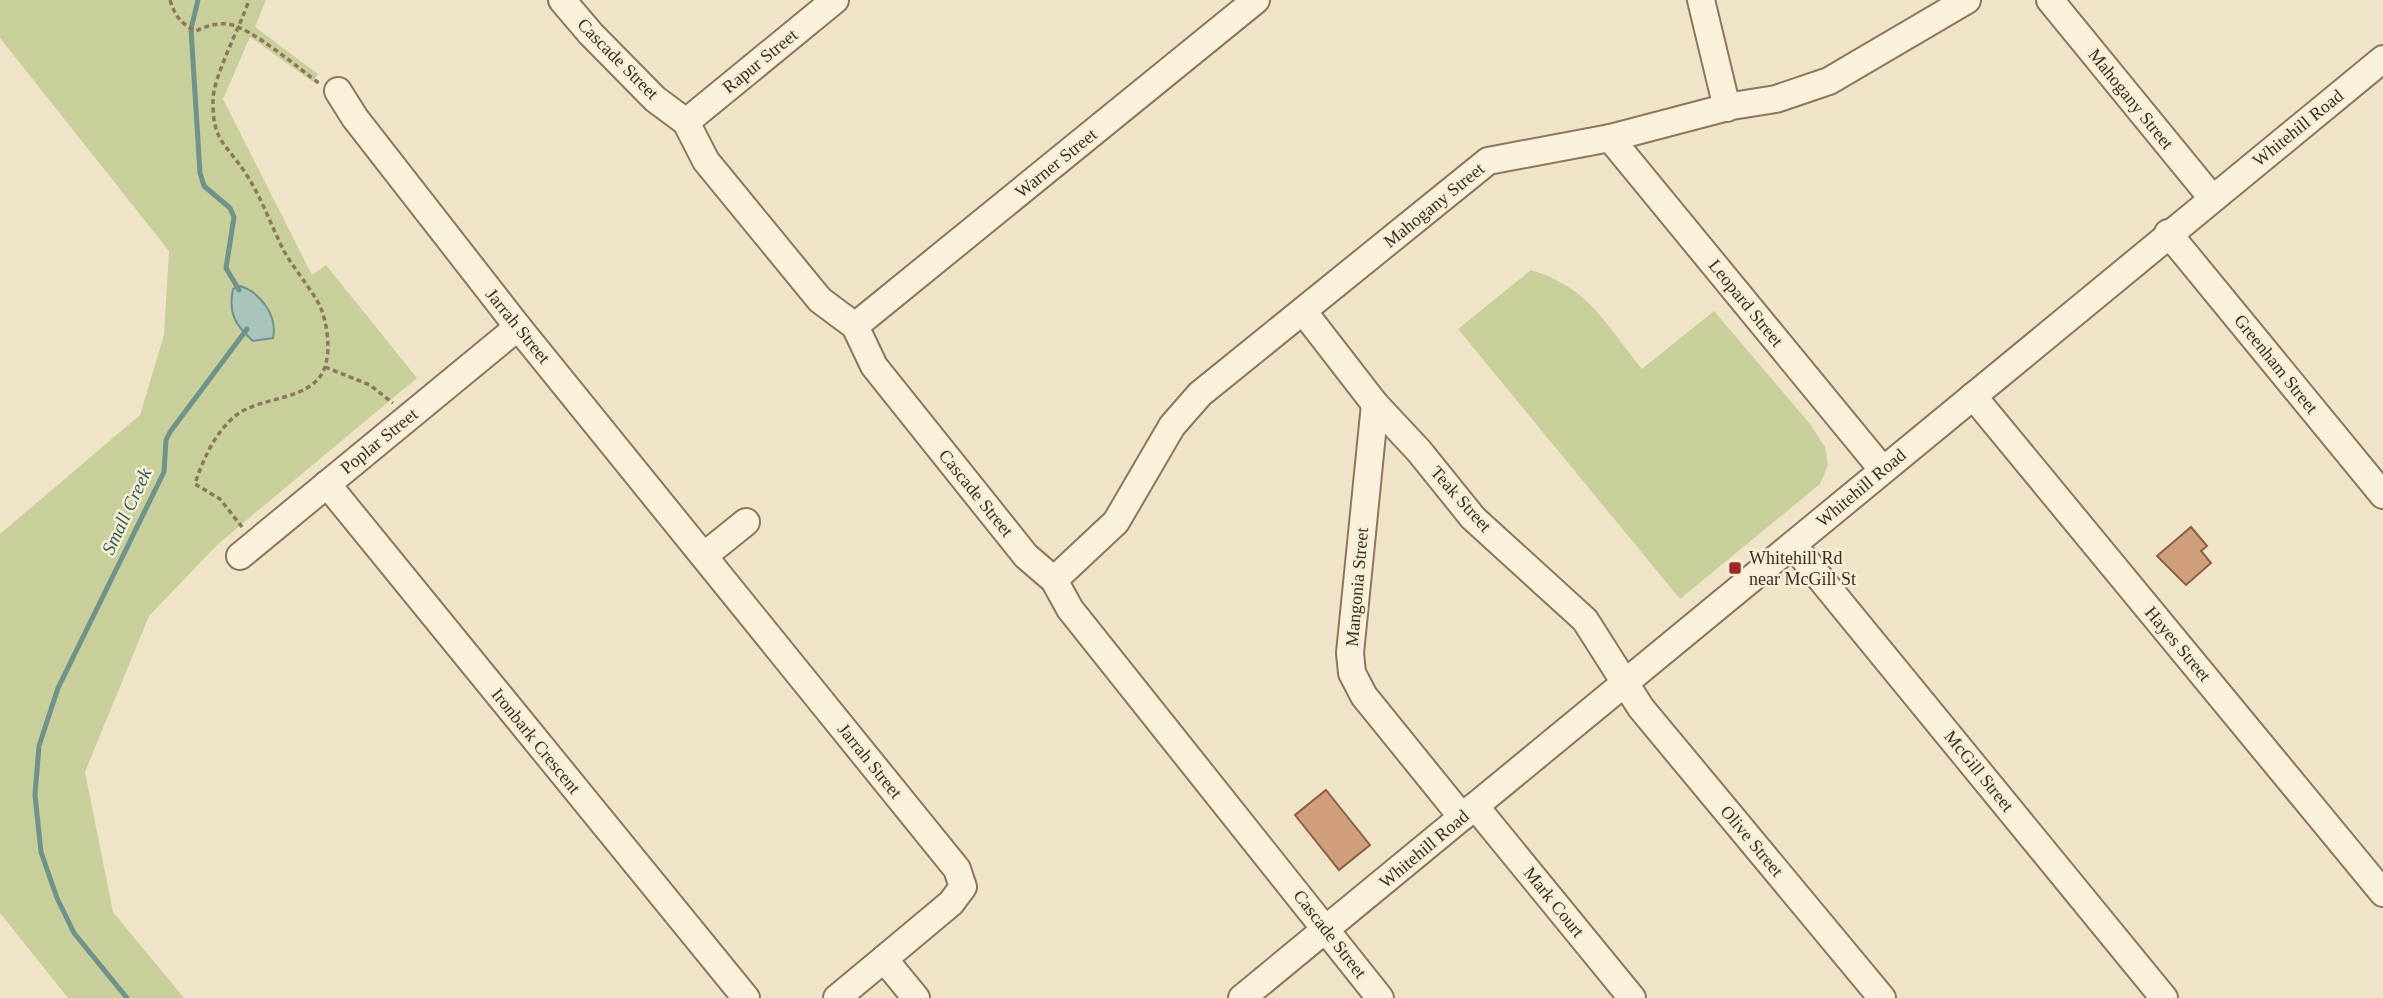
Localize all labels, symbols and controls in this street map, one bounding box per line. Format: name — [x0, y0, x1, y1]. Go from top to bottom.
street label: Cascade Street — [573, 14, 663, 104]
street label: Rapur Street — [719, 25, 801, 97]
street label: Mahogany Street — [2084, 45, 2178, 153]
street label: Whitehill Road — [2249, 85, 2347, 171]
street label: Warner Street — [1011, 124, 1101, 202]
street label: Mahogany Street — [1380, 158, 1488, 252]
street label: Leopard Street — [1705, 255, 1787, 351]
street label: Jarrah Street — [482, 285, 554, 367]
street label: Greenham Street — [2230, 311, 2322, 417]
street label: Poplar Street — [336, 404, 422, 478]
street label: Cascade Street — [935, 445, 1017, 541]
street label: Whitehill Road — [1812, 445, 1910, 531]
street label: Teak Street — [1426, 462, 1496, 536]
water label: Small Creek — [97, 464, 156, 558]
street label: Mangonia Street — [1342, 527, 1372, 647]
place label: Whitehill Rd near McGill St — [1749, 548, 1856, 589]
marker: Whitehill Rd near McGill St — [1727, 560, 1743, 576]
street label: Hayes Street — [2141, 603, 2215, 685]
street label: Ironbark Crescent — [487, 684, 585, 798]
street label: Jarrah Street — [834, 720, 906, 802]
street label: McGill Street — [1940, 726, 2018, 816]
street label: Olive Street — [1717, 801, 1787, 881]
street label: Whitehill Road — [1375, 806, 1473, 892]
street label: Mark Court — [1520, 863, 1588, 941]
street label: Cascade Street — [1289, 886, 1371, 982]

